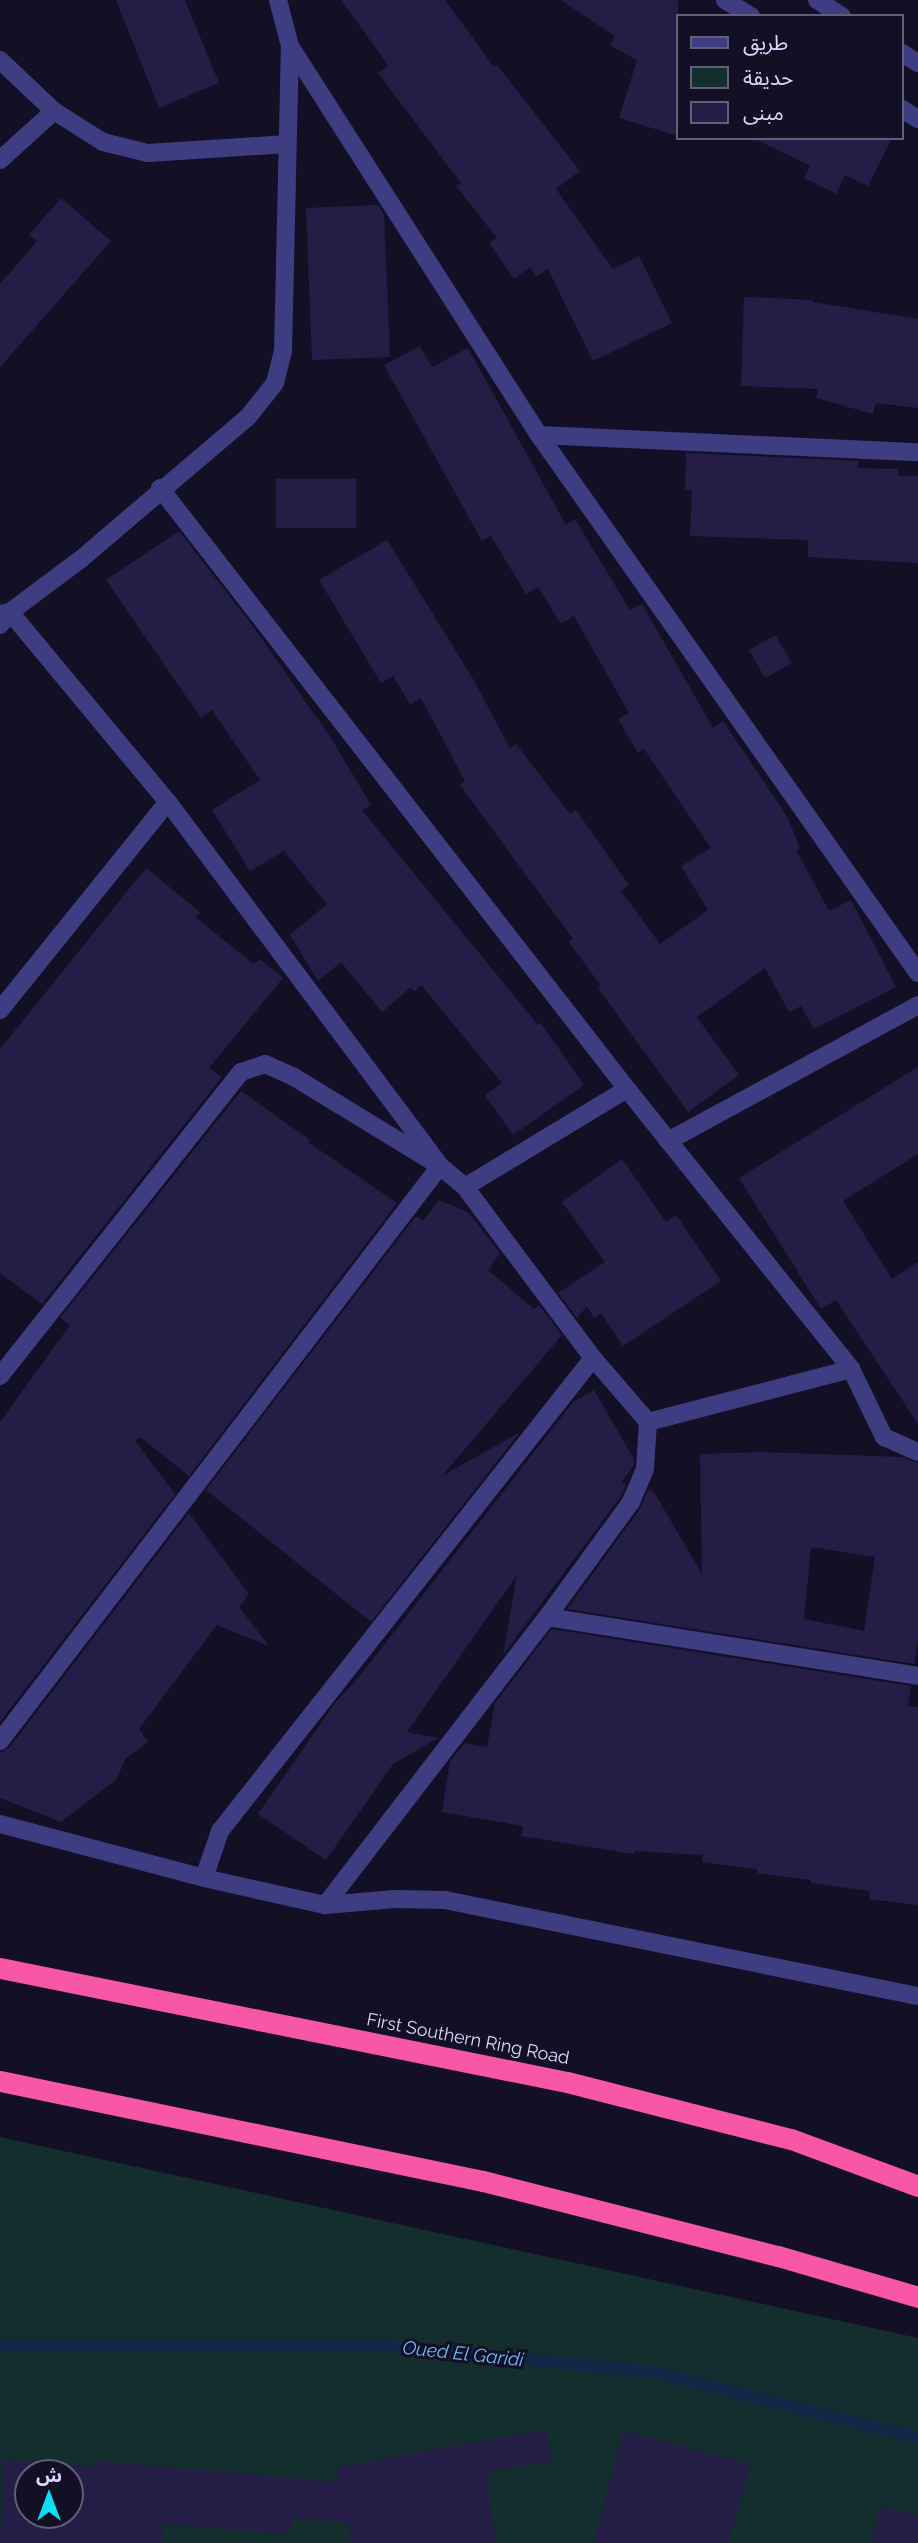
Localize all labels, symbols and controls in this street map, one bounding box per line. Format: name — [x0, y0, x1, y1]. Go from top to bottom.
legend — [676, 14, 904, 140]
text: طريق — [743, 30, 788, 55]
text: حديقة — [743, 65, 793, 90]
text: مبنى — [743, 100, 784, 125]
street label: First Southern Ring Road — [365, 2009, 571, 2069]
water label: Oued El Garidi — [401, 2336, 525, 2372]
north arrow — [14, 2459, 84, 2529]
text: ش — [36, 2464, 62, 2486]

